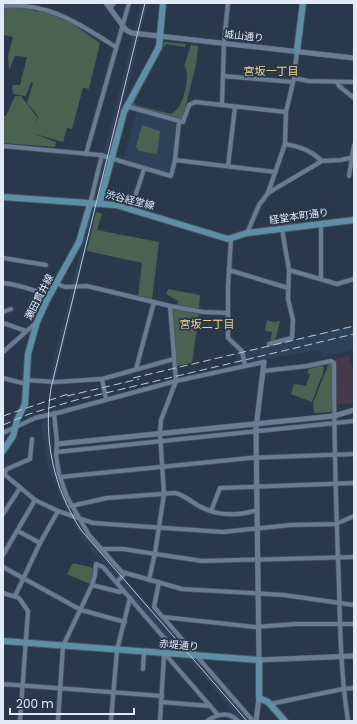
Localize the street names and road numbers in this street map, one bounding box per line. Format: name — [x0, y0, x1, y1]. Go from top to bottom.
street label: 城山通り — [223, 26, 265, 46]
street label: 渋谷経堂線 — [104, 187, 156, 213]
street label: 経堂本町通り — [268, 204, 330, 228]
street label: 瀬田貫井線 — [21, 271, 57, 323]
street label: 赤堤通り — [159, 636, 199, 654]

